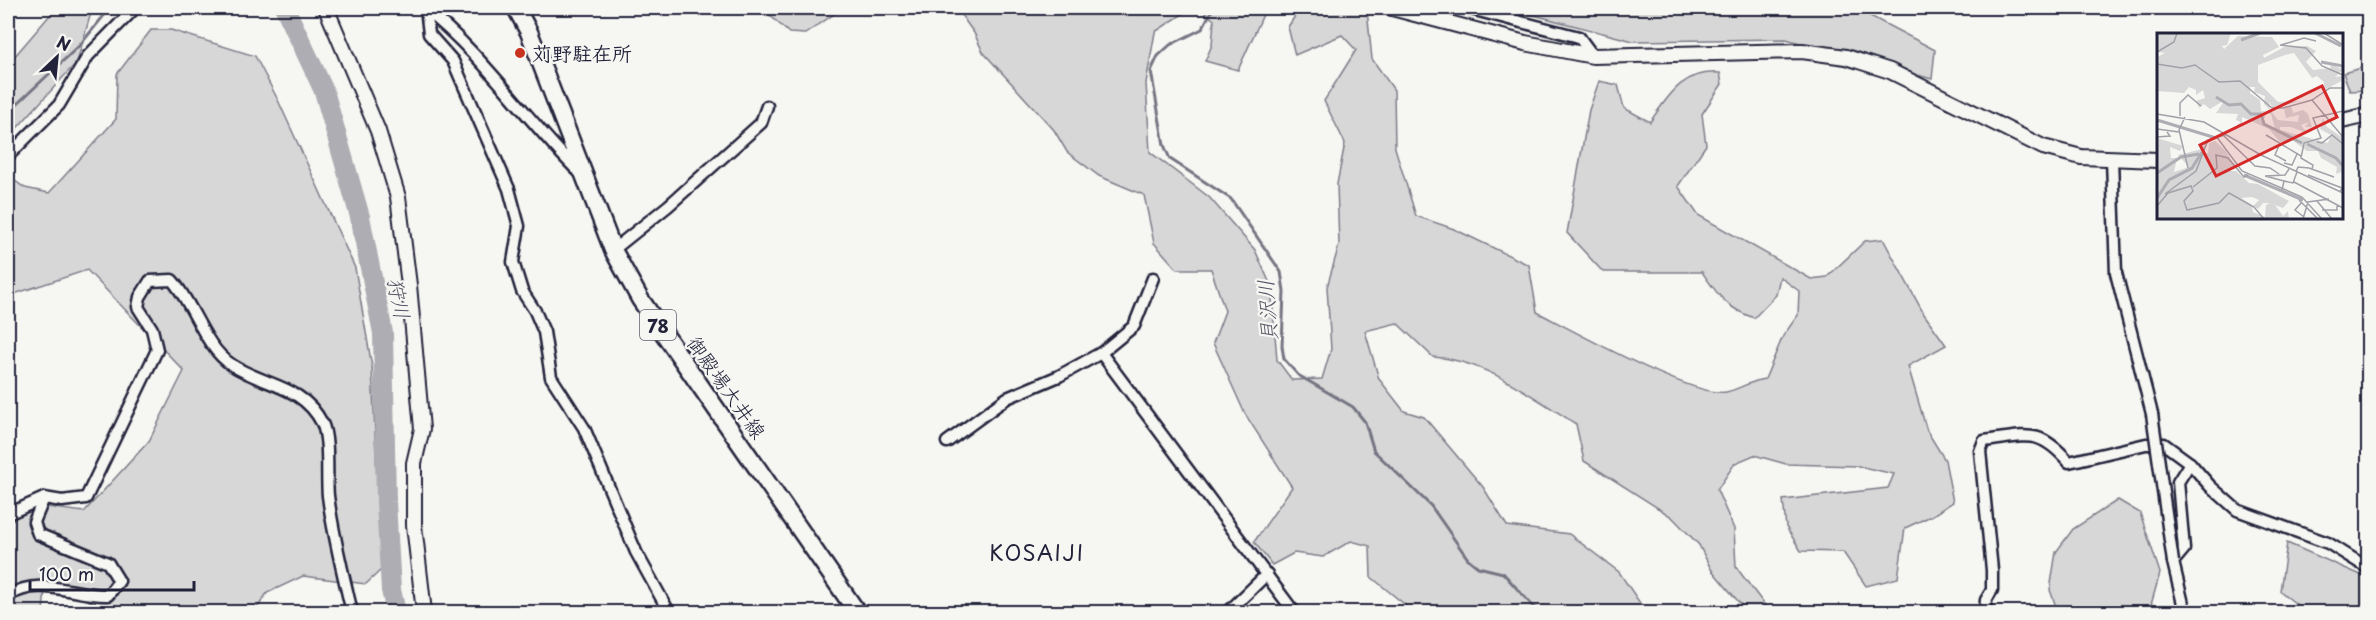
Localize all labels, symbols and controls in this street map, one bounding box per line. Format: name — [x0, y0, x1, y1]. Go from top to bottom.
north arrow — [27, 27, 87, 87]
text: N — [53, 29, 75, 56]
inset map — [2157, 33, 2343, 219]
place label: 苅野駐在所 — [532, 38, 632, 68]
marker: 苅野駐在所 — [513, 46, 527, 60]
water label: 狩川 — [380, 274, 420, 322]
water label: 貝沢川 — [1248, 278, 1284, 344]
road number: 78 — [640, 310, 676, 340]
street label: 御殿場大井線 — [680, 329, 774, 445]
district label: KOSAIJI — [989, 536, 1085, 568]
scale bar — [30, 554, 194, 592]
text: 100 m — [39, 560, 94, 587]

